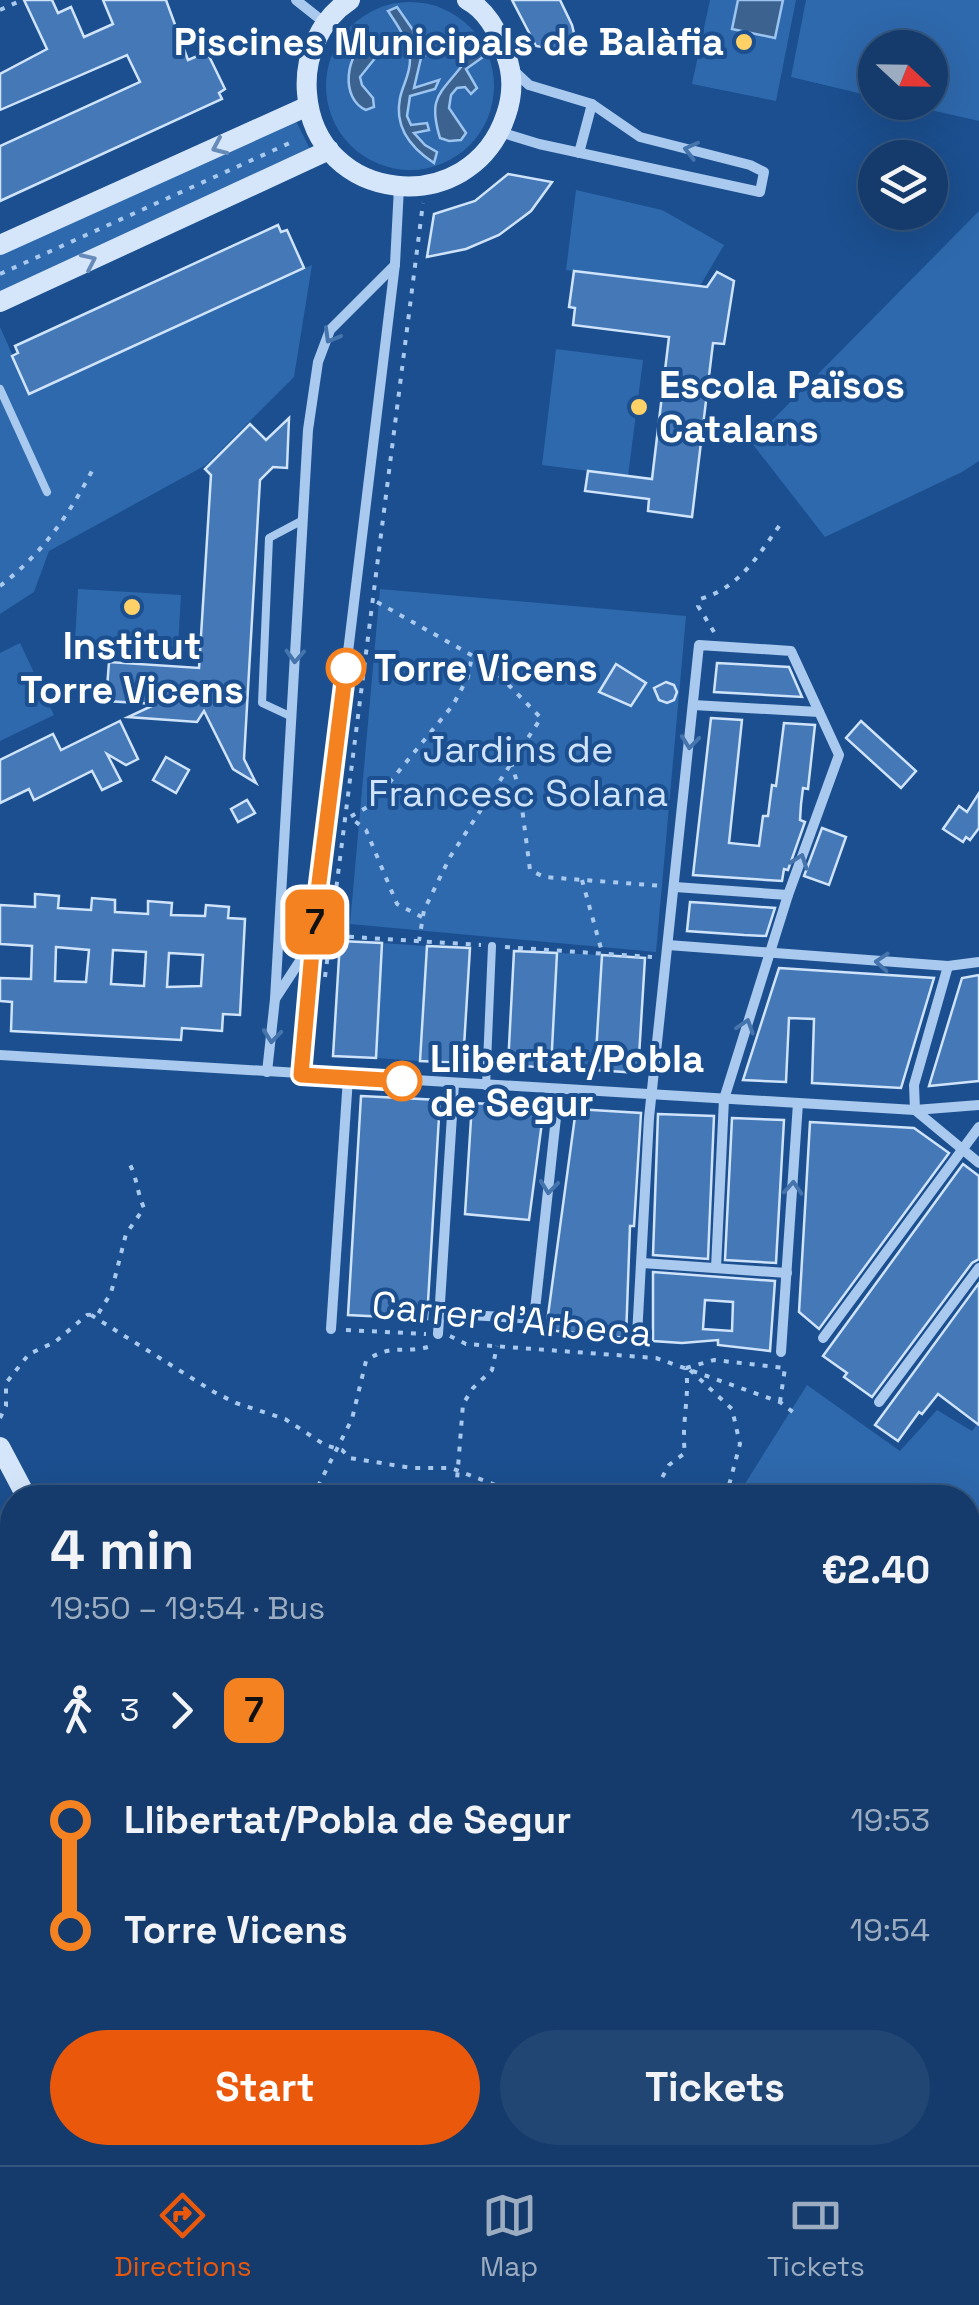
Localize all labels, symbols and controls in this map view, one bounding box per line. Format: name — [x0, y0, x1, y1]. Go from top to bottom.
place label: Piscines Municipals de Balàfia — [174, 18, 724, 66]
north arrow — [858, 30, 948, 120]
map controls — [858, 30, 948, 230]
marker: Piscines Municipals de Balàfia — [733, 31, 755, 53]
one-way arrow — [211, 135, 229, 155]
one-way arrow — [683, 140, 700, 161]
button: layers — [858, 140, 948, 230]
one-way arrow — [79, 253, 97, 273]
one-way arrow — [323, 325, 343, 343]
place label: Escola Països Catalans — [659, 361, 905, 453]
marker: Escola Països Catalans — [628, 396, 650, 418]
marker: Institut Torre Vicens — [121, 596, 143, 618]
place label: Institut Torre Vicens — [20, 622, 244, 714]
place label: Torre Vicens — [374, 644, 598, 692]
one-way arrow — [285, 649, 306, 665]
marker: Torre Vicens — [327, 649, 365, 687]
park label: Jardins de Francesc Solana — [368, 725, 668, 817]
one-way arrow — [680, 734, 701, 750]
one-way arrow — [788, 854, 809, 871]
line badge: 7 — [282, 890, 348, 954]
text: 7 — [305, 900, 325, 944]
one-way arrow — [873, 951, 889, 973]
one-way arrow — [734, 1019, 754, 1036]
one-way arrow — [261, 1028, 283, 1044]
place label: Llibertat/Pobla de Segur — [430, 1035, 704, 1127]
marker: Llibertat/Pobla de Segur — [383, 1062, 421, 1100]
one-way arrow — [539, 1179, 560, 1195]
one-way arrow — [782, 1180, 803, 1196]
street label: Carrer d'Arbeca — [370, 1280, 654, 1358]
text: 4 min — [50, 1515, 194, 1585]
text: €2.40 — [822, 1546, 930, 1594]
text: 19:50 – 19:54 · Bus — [50, 1588, 325, 1628]
icon: walk — [50, 1683, 105, 1738]
icon: forward — [154, 1683, 209, 1738]
text: 7 — [244, 1688, 264, 1732]
text: 3 — [120, 1690, 139, 1730]
text: Llibertat/Pobla de Segur — [124, 1796, 571, 1844]
text: 19:53 — [850, 1800, 930, 1840]
text: Torre Vicens — [124, 1906, 348, 1954]
text: 19:54 — [850, 1910, 930, 1950]
button: Start — [50, 2030, 480, 2145]
button: Tickets — [500, 2030, 930, 2145]
tab: Directions — [114, 2188, 251, 2284]
tab: Map — [480, 2188, 538, 2284]
tab: Tickets — [767, 2188, 865, 2284]

